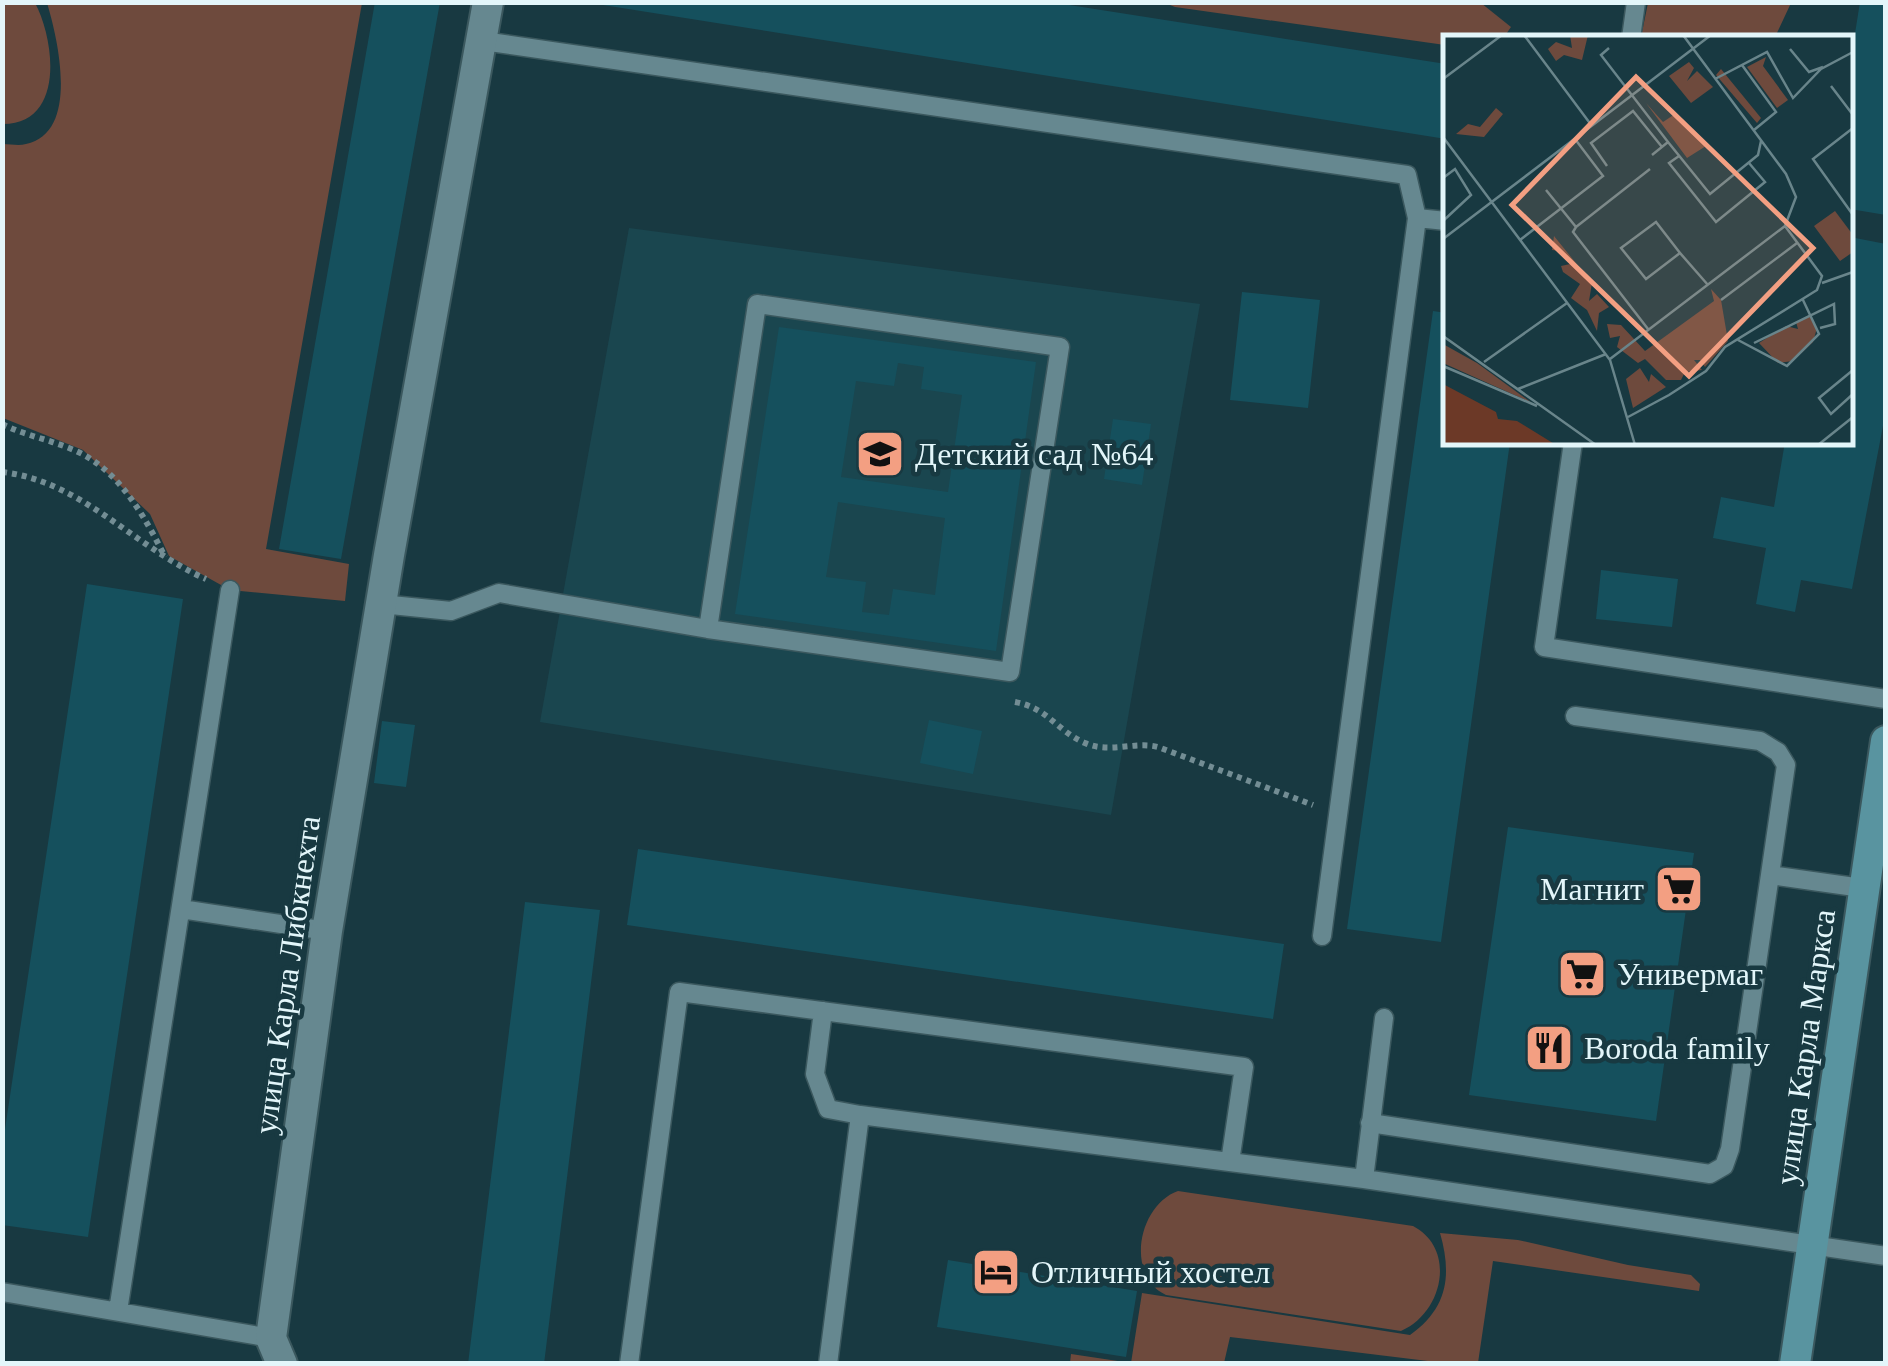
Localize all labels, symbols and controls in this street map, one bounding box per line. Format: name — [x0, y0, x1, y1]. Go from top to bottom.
inset map — [1443, 35, 1853, 445]
school or university icon: Детский сад №64 — [854, 428, 906, 480]
place label: Детский сад №64 — [915, 436, 1153, 472]
street label: улица Карла Либкнехта — [247, 813, 327, 1137]
supermarket icon: Магнит — [1653, 863, 1705, 915]
place label: Магнит — [1540, 871, 1644, 907]
street label: улица Карла Маркса — [1768, 907, 1842, 1187]
supermarket icon: Универмаг — [1556, 948, 1608, 1000]
place label: Универмаг — [1617, 956, 1763, 992]
restaurant icon: Boroda family — [1523, 1022, 1575, 1074]
place label: Boroda family — [1584, 1030, 1770, 1066]
hotel icon: Отличный хостел — [970, 1246, 1022, 1298]
place label: Отличный хостел — [1031, 1254, 1270, 1290]

